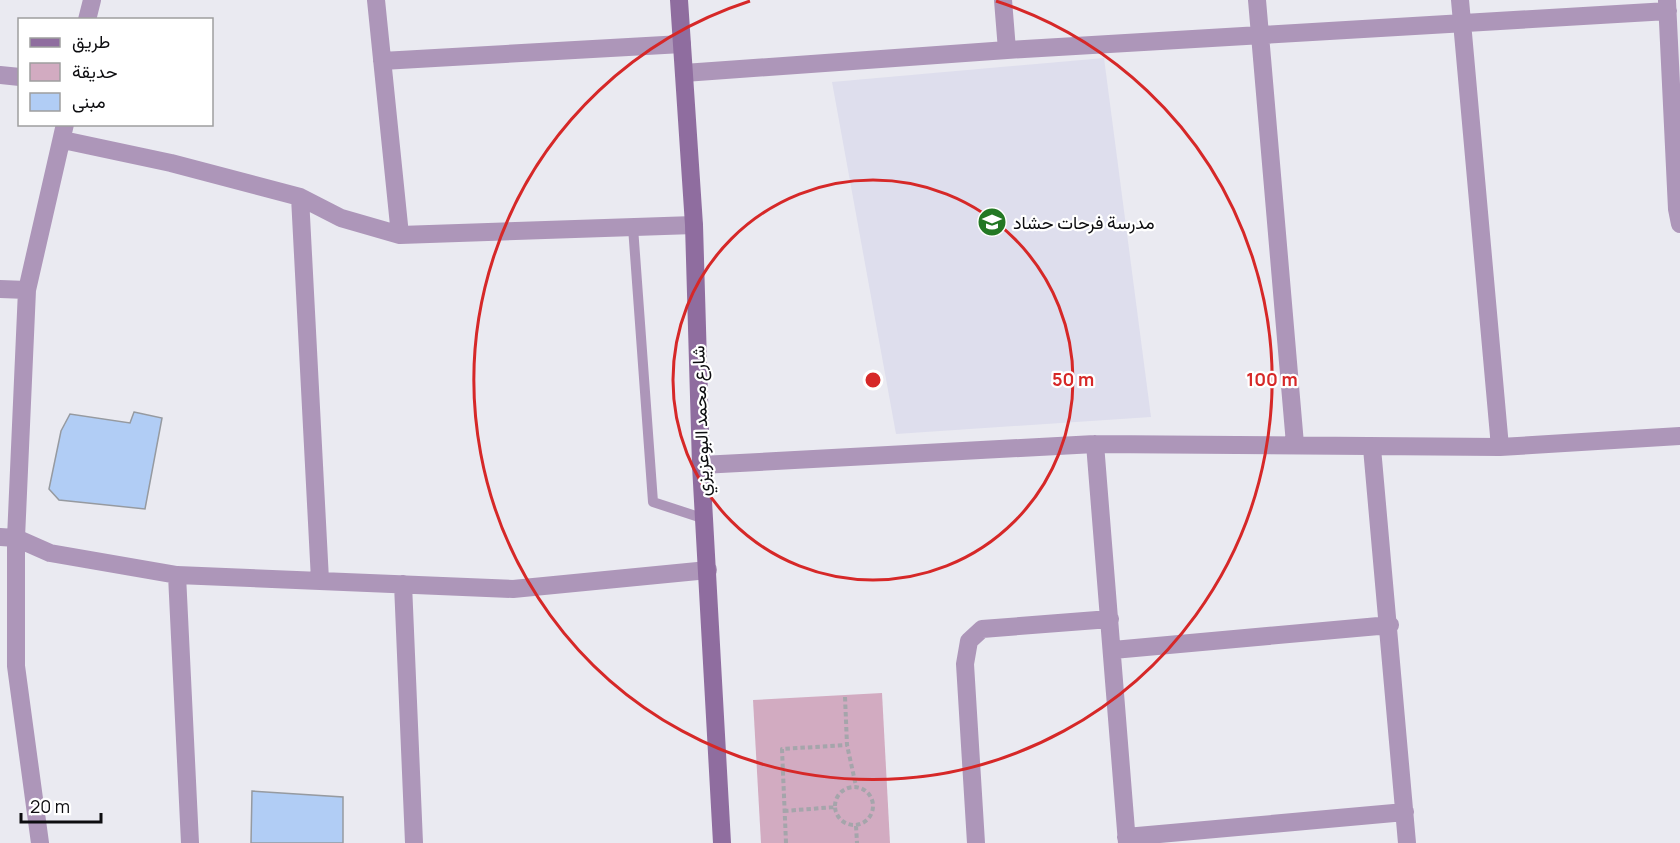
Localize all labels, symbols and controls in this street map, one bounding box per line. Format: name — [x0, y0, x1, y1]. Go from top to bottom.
legend — [18, 18, 213, 126]
text: طريق — [72, 29, 110, 53]
text: حديقة — [72, 59, 118, 83]
text: مبنى — [72, 89, 106, 113]
school or university icon: مدرسة فرحات حشاد — [976, 206, 1008, 238]
place label: مدرسة فرحات حشاد — [1013, 210, 1155, 234]
street label: شارع محمد البوعزيزي — [685, 345, 719, 497]
text: 50 m — [1052, 367, 1094, 391]
text: 100 m — [1246, 367, 1298, 391]
centre of rings — [863, 370, 883, 390]
scale bar — [21, 786, 100, 824]
text: 20 m — [30, 794, 70, 818]

